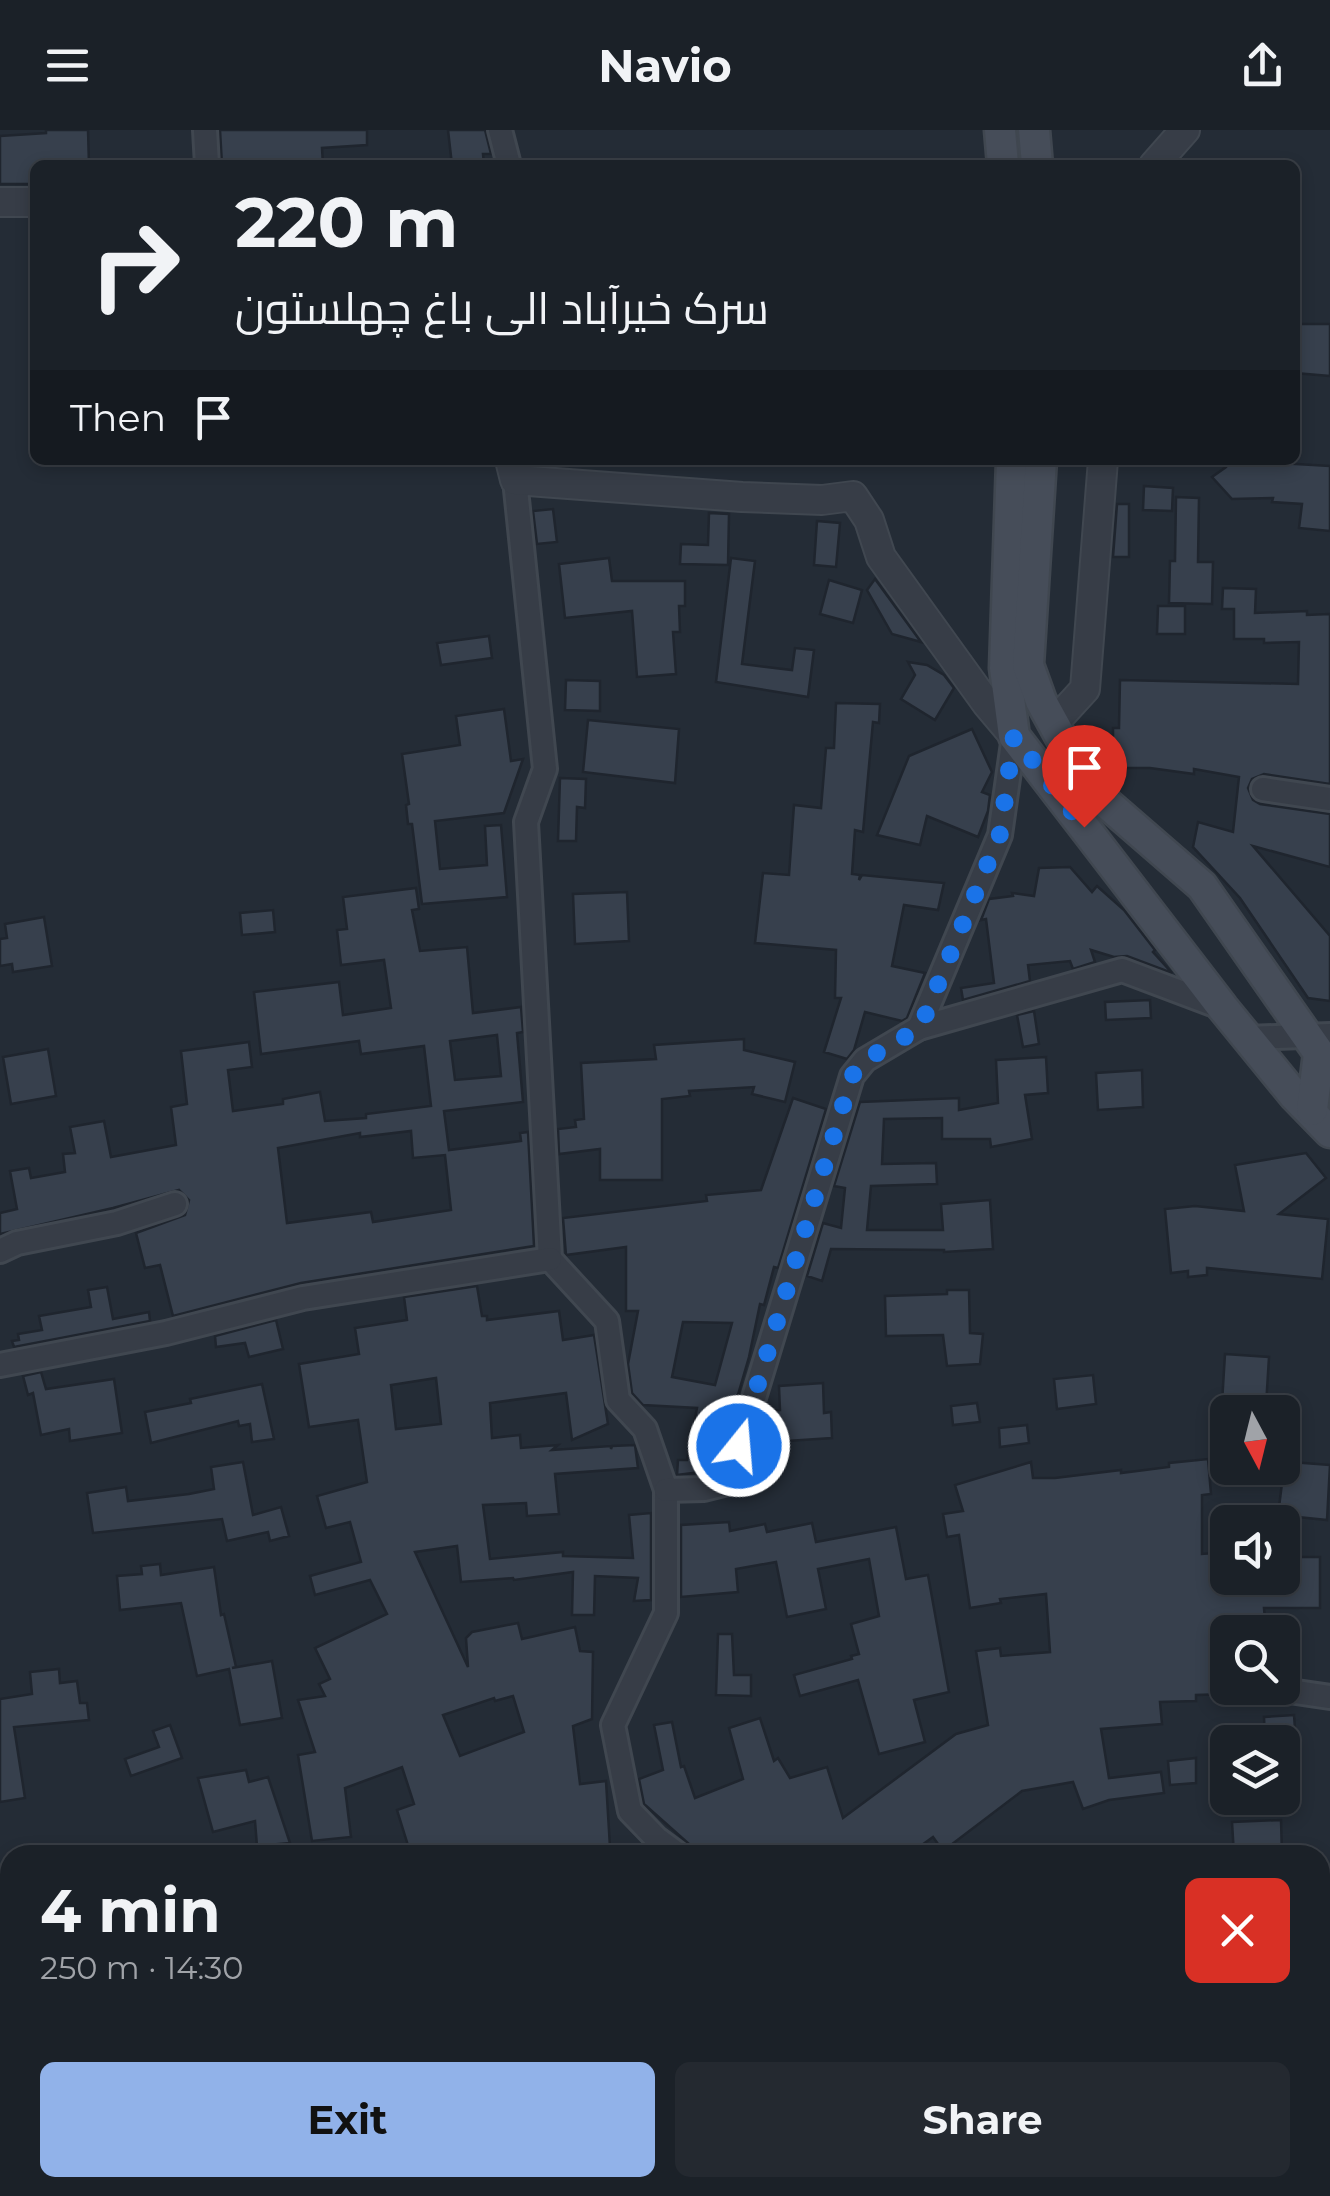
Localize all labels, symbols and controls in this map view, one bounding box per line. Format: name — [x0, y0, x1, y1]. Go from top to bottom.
icon: menu — [40, 38, 95, 93]
text: Navio — [598, 38, 732, 93]
icon: share — [1235, 38, 1290, 93]
text: 220 m — [235, 179, 458, 265]
icon: right — [70, 200, 200, 330]
text: سرک خیرآباد الی باغ چهلستون — [235, 280, 769, 335]
icon: arrive — [186, 390, 241, 445]
text: Then — [70, 394, 166, 441]
pin — [1042, 725, 1127, 828]
icon: arrive — [1057, 740, 1112, 795]
position arrow — [687, 1394, 791, 1498]
north arrow — [1210, 1395, 1300, 1485]
map controls — [1210, 1395, 1300, 1815]
button: sound — [1210, 1505, 1300, 1595]
button: search — [1210, 1615, 1300, 1705]
button: layers — [1210, 1725, 1300, 1815]
text: 4 min — [40, 1874, 221, 1947]
button: close — [1185, 1878, 1290, 1983]
text: 250 m · 14:30 — [40, 1948, 244, 1987]
button: Exit — [40, 2062, 655, 2177]
button: Share — [675, 2062, 1290, 2177]

